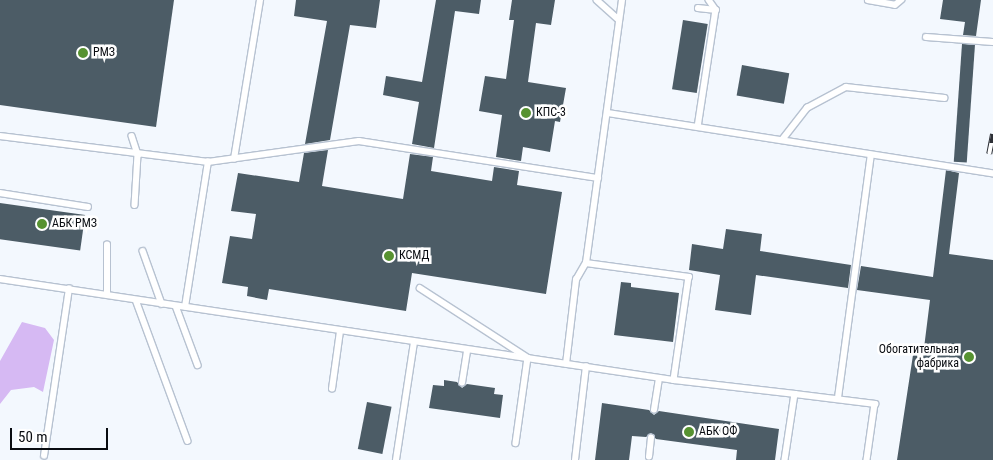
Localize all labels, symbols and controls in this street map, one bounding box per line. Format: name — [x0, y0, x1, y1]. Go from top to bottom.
place label: РМЗ — [93, 46, 115, 60]
marker: РМЗ — [77, 47, 89, 59]
place label: КПС-3 — [536, 106, 566, 120]
marker: КПС-3 — [520, 107, 532, 119]
place label: АБК РМЗ — [52, 217, 97, 231]
marker: АБК РМЗ — [36, 218, 48, 230]
place label: КСМД — [399, 249, 429, 263]
marker: КСМД — [383, 250, 395, 262]
place label: Обогатительная фабрика — [879, 343, 959, 371]
marker: Обогатительная фабрика — [963, 351, 975, 363]
scale bar — [12, 418, 110, 450]
place label: АБК ОФ — [699, 425, 737, 439]
marker: АБК ОФ — [683, 426, 695, 438]
text: 50 m — [18, 428, 48, 446]

